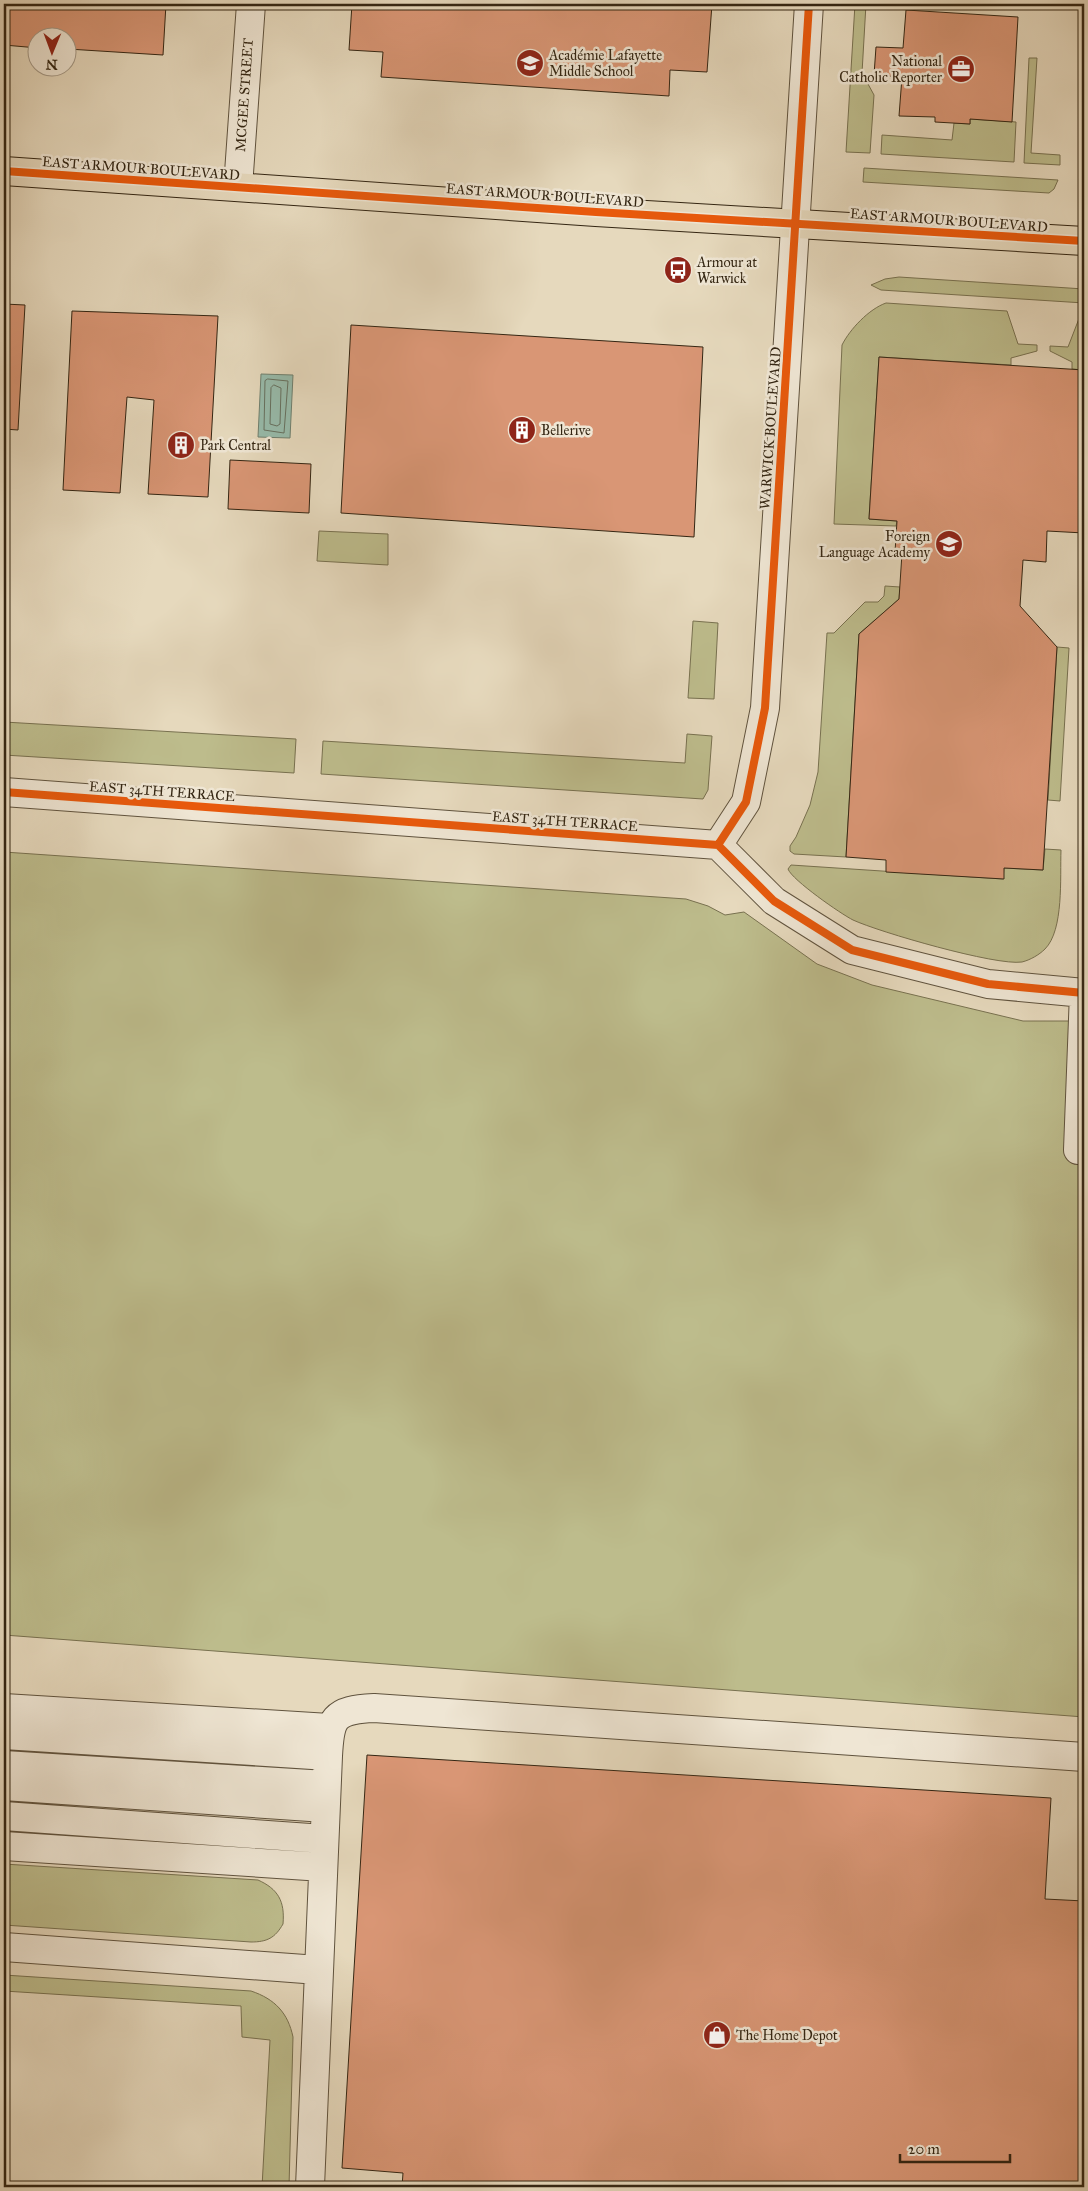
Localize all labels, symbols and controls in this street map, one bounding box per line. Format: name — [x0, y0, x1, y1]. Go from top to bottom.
north arrow — [28, 28, 78, 78]
street label: MCGEE STREET — [232, 37, 257, 153]
place label: Académie Lafayette Middle School — [548, 47, 662, 80]
school or university icon: Académie Lafayette Middle School — [515, 48, 545, 78]
place label: National Catholic Reporter — [839, 53, 943, 86]
office icon: National Catholic Reporter — [946, 54, 976, 84]
text: N — [46, 56, 58, 73]
street label: EAST ARMOUR BOULEVARD — [41, 153, 240, 184]
street label: EAST ARMOUR BOULEVARD — [445, 180, 644, 211]
street label: EAST ARMOUR BOULEVARD — [849, 205, 1048, 236]
place label: Armour at Warwick — [696, 254, 757, 287]
bus stop icon: Armour at Warwick — [663, 255, 693, 285]
street label: WARWICK BOULEVARD — [756, 346, 785, 510]
building icon: Bellerive — [507, 415, 537, 445]
place label: Bellerive — [541, 422, 591, 439]
building icon: Park Central — [166, 430, 196, 460]
place label: Park Central — [200, 437, 271, 454]
place label: Foreign Language Academy — [819, 528, 930, 561]
school or university icon: Foreign Language Academy — [934, 529, 964, 559]
street label: EAST 34TH TERRACE — [88, 778, 236, 805]
street label: EAST 34TH TERRACE — [491, 808, 639, 835]
shop icon: The Home Depot — [702, 2020, 732, 2050]
place label: The Home Depot — [736, 2027, 838, 2044]
scale bar — [900, 2131, 1010, 2163]
text: 20 m — [908, 2140, 940, 2158]

